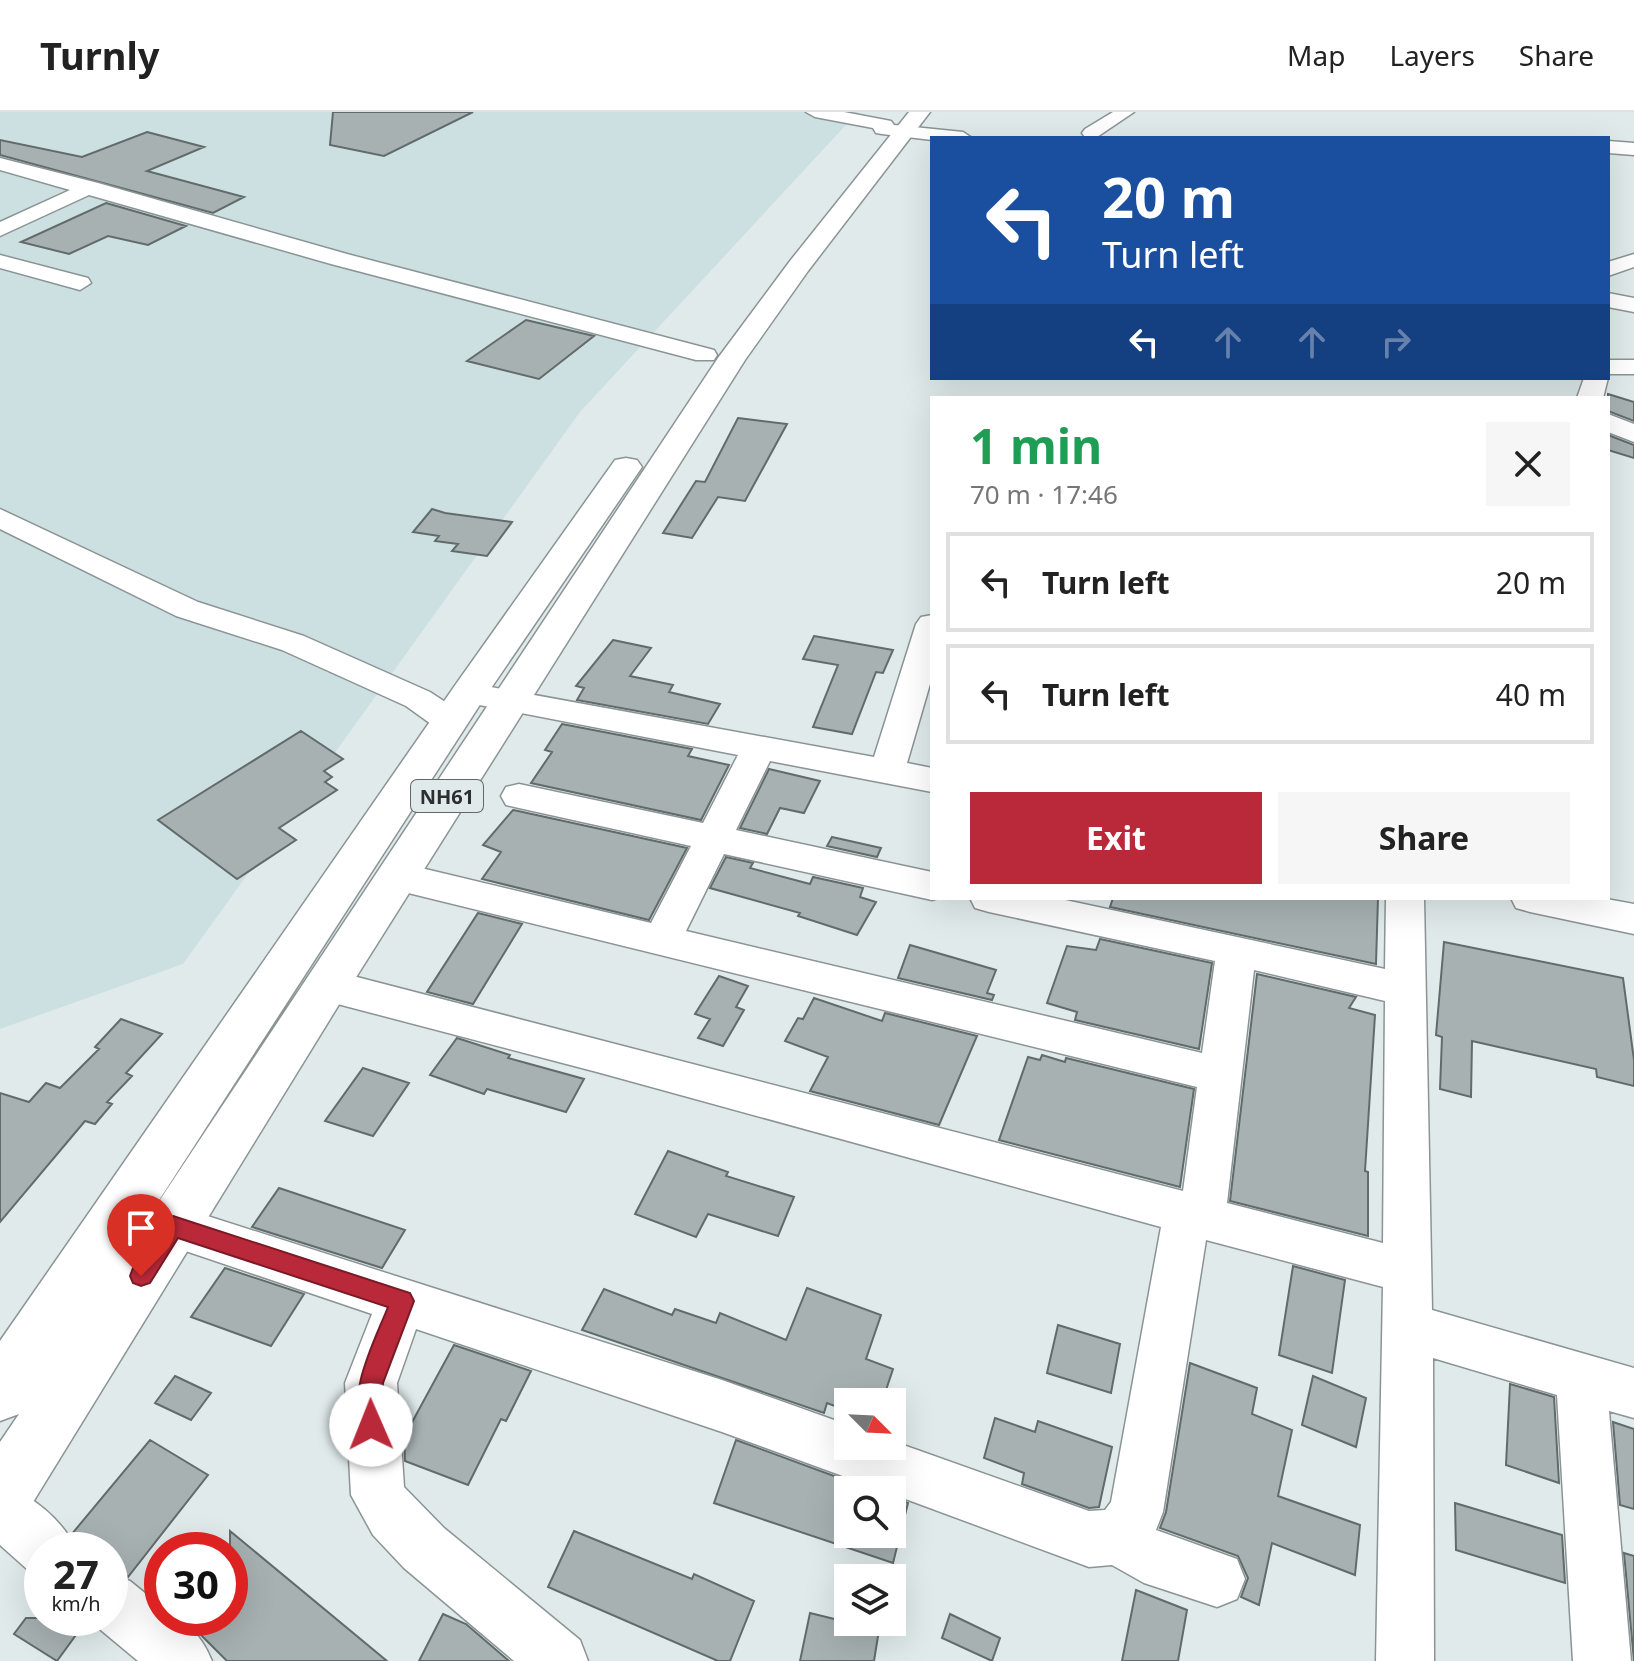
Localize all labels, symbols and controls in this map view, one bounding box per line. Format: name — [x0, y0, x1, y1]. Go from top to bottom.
text: Turnly — [40, 29, 159, 81]
text: Map — [1287, 36, 1345, 74]
text: Layers — [1389, 36, 1475, 74]
text: Share — [1519, 36, 1594, 74]
text: 20 m — [1102, 158, 1235, 234]
icon: left — [970, 168, 1074, 272]
text: Turn left — [1102, 230, 1244, 279]
icon: left — [1122, 320, 1166, 364]
icon: ahead — [1206, 320, 1250, 364]
icon: ahead — [1290, 320, 1334, 364]
icon: right — [1374, 320, 1418, 364]
text: 1 min — [970, 413, 1102, 478]
button: close — [1486, 422, 1570, 506]
text: 70 m · 17:46 — [970, 476, 1118, 512]
icon: left — [974, 560, 1018, 604]
text: Turn left — [1042, 562, 1170, 603]
text: 20 m — [1496, 562, 1566, 603]
icon: left — [974, 672, 1018, 716]
text: Turn left — [1042, 674, 1170, 715]
text: 40 m — [1496, 674, 1566, 715]
road number: NH61 — [411, 780, 483, 812]
button: Exit — [970, 792, 1262, 884]
button: Share — [1278, 792, 1570, 884]
pin — [107, 1194, 175, 1276]
icon: arrive — [119, 1206, 163, 1250]
position arrow — [329, 1383, 413, 1467]
north arrow — [834, 1388, 906, 1460]
map controls — [834, 1388, 906, 1636]
button: search — [834, 1476, 906, 1548]
speed limit sign: 30 — [144, 1532, 248, 1636]
text: 27 — [53, 1546, 99, 1601]
button: layers — [834, 1564, 906, 1636]
text: km/h — [51, 1590, 101, 1617]

